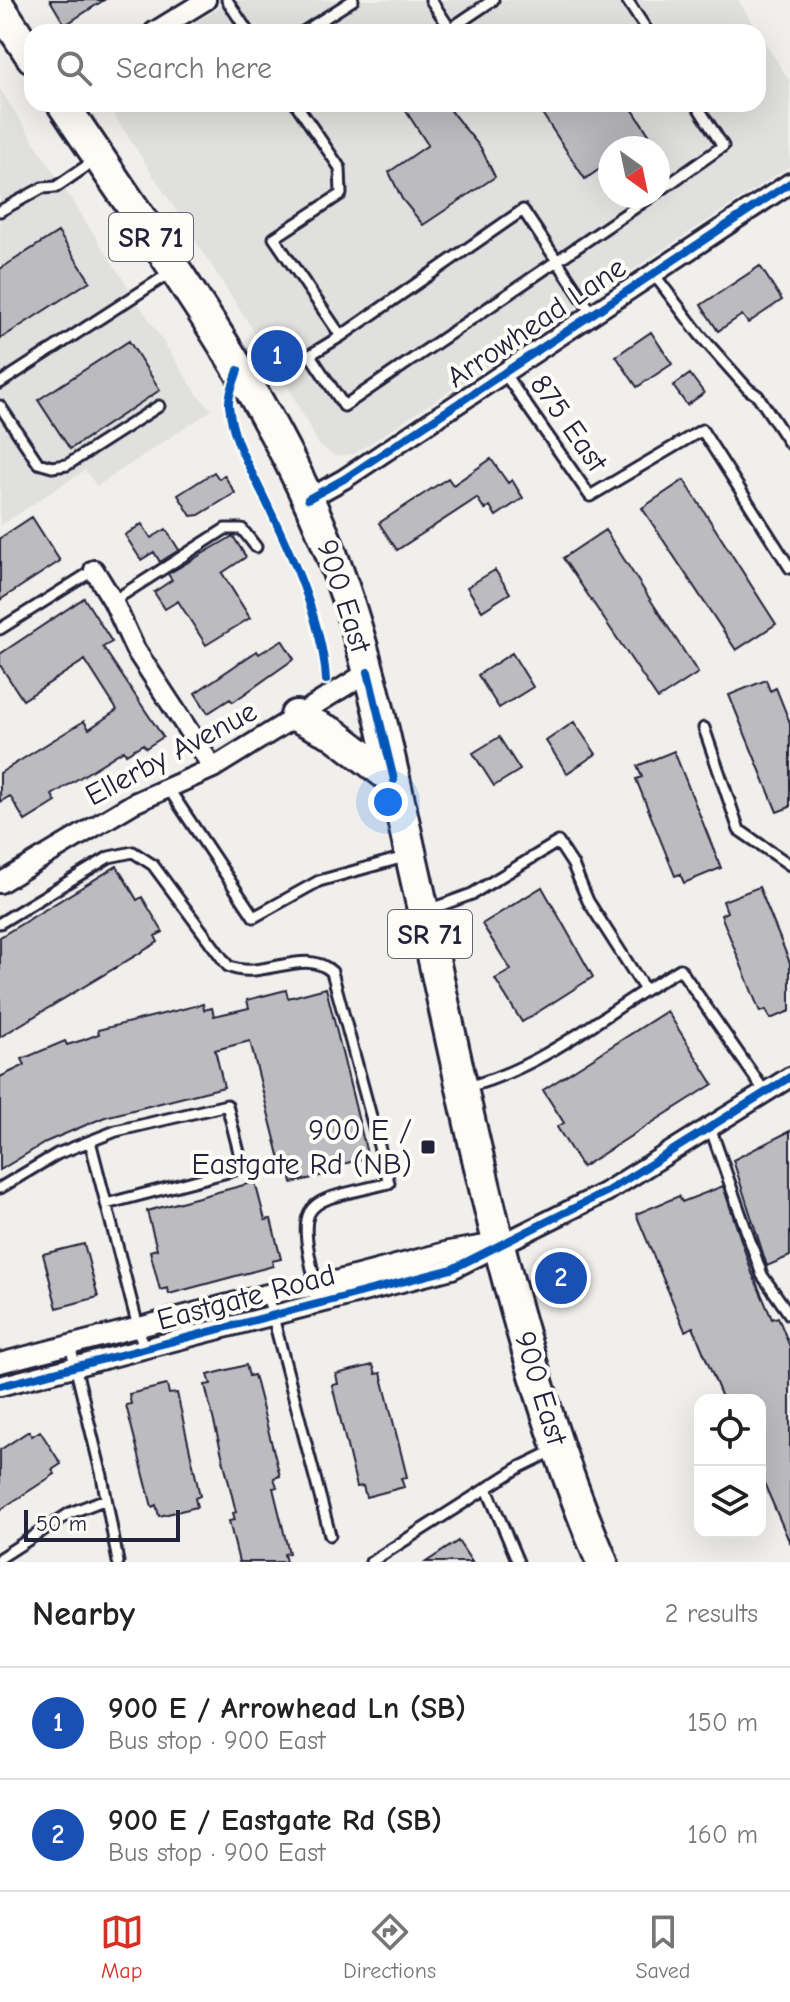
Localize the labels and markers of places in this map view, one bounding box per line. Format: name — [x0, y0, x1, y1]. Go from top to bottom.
pin: 1 — [251, 326, 303, 386]
place label: 900 E / Eastgate Rd (NB) — [192, 1113, 412, 1182]
marker: 900 E / Eastgate Rd (NB) — [419, 1138, 437, 1156]
pin: 2 — [535, 1248, 587, 1308]

